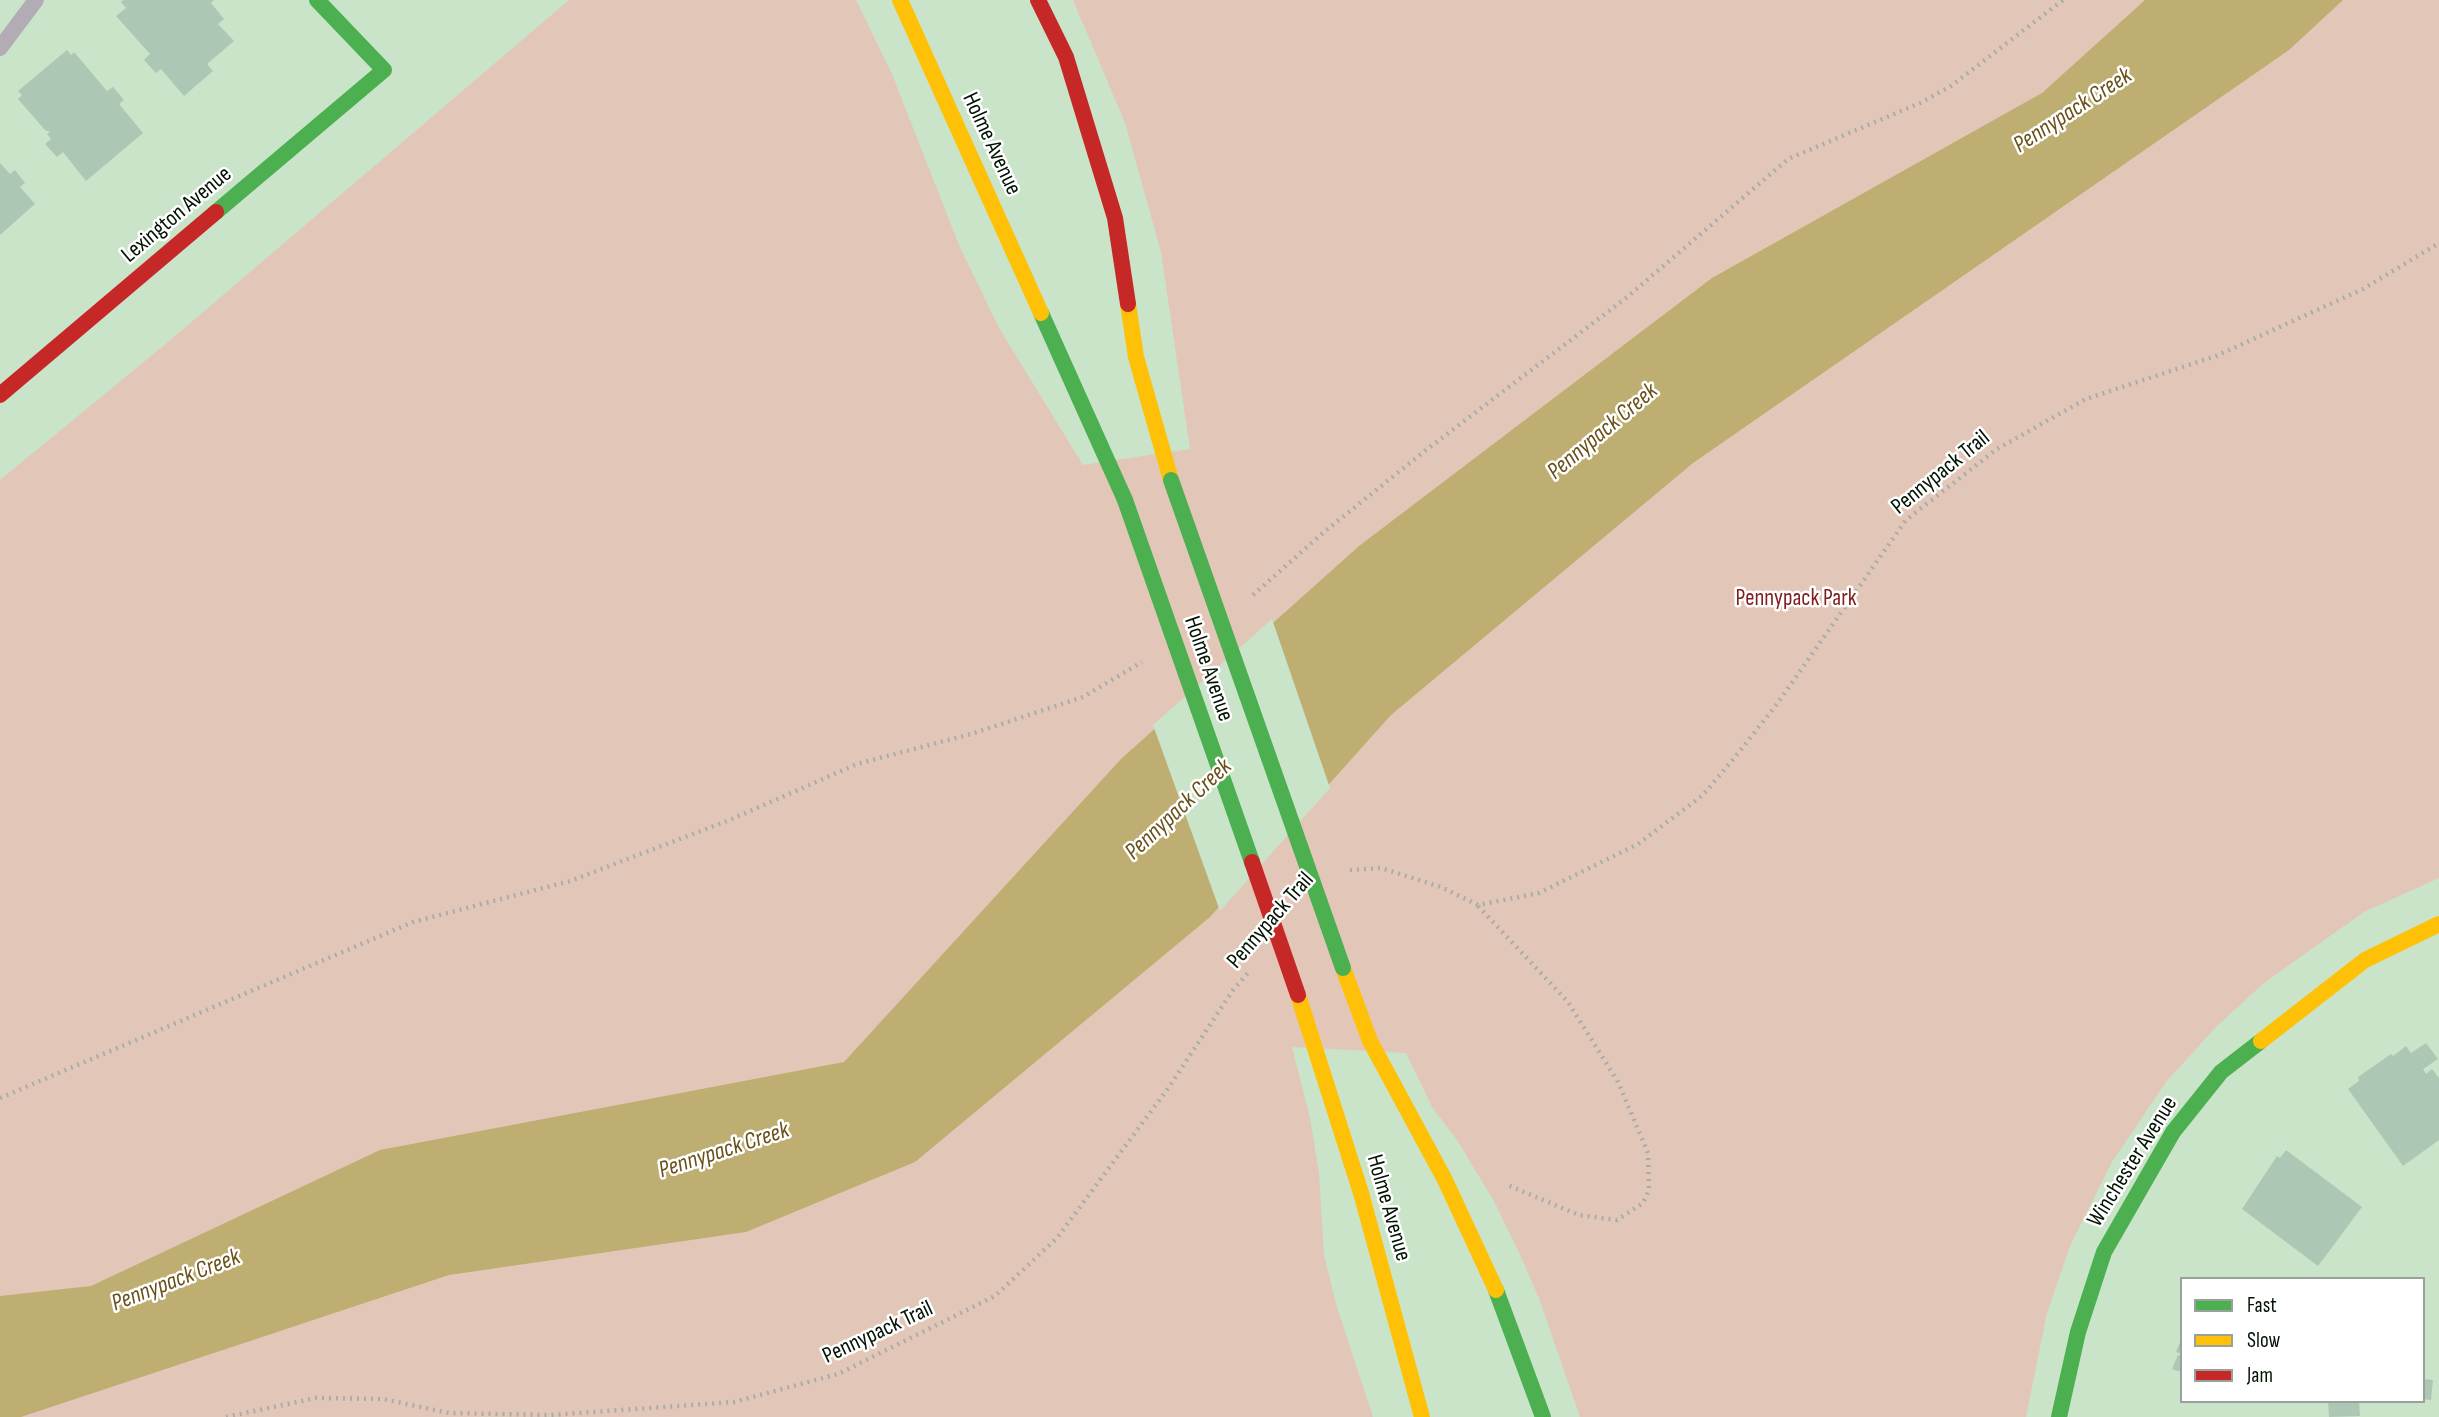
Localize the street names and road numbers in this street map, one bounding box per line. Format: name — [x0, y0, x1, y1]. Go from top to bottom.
street label: Holme Avenue — [955, 89, 1027, 199]
street label: Lexington Avenue — [116, 161, 238, 269]
street label: Pennypack Trail — [1886, 425, 1996, 521]
street label: Holme Avenue — [1177, 613, 1239, 725]
street label: Pennypack Trail — [1222, 867, 1320, 975]
street label: Winchester Avenue — [2082, 1092, 2184, 1232]
street label: Holme Avenue — [1360, 1152, 1416, 1264]
street label: Pennypack Trail — [818, 1295, 938, 1371]

